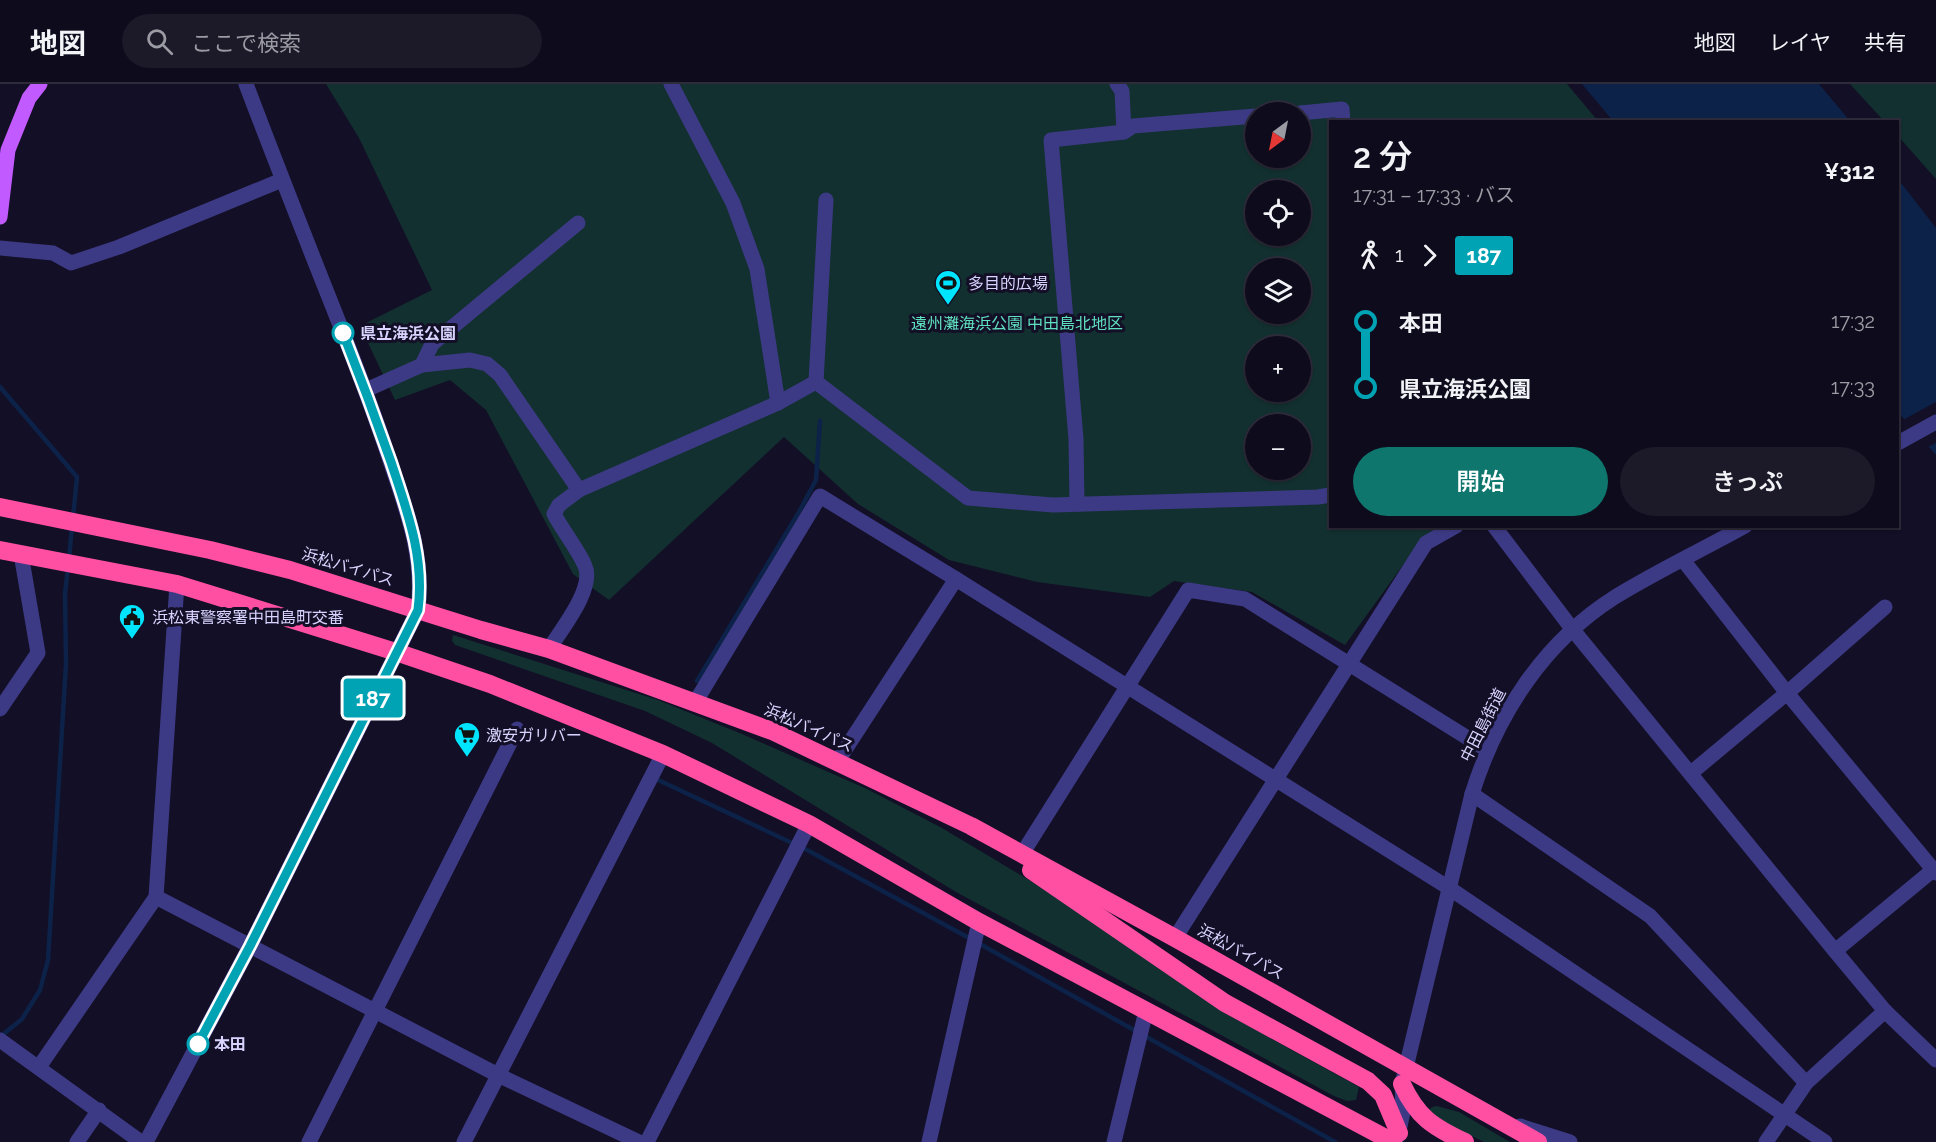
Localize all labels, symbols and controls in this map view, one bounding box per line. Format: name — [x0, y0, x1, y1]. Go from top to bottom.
search box — [122, 14, 542, 68]
icon: search — [143, 25, 176, 58]
text: 地図 — [30, 27, 86, 60]
text: ここで検索 — [191, 30, 301, 56]
text: 地図 — [1694, 30, 1736, 55]
text: レイヤ — [1769, 30, 1831, 55]
text: 共有 — [1864, 30, 1906, 55]
north arrow — [1245, 102, 1311, 168]
map controls — [1245, 102, 1311, 480]
text: 2 分 — [1353, 137, 1412, 176]
text: ¥312 — [1824, 158, 1875, 184]
button: locate — [1245, 180, 1311, 246]
text: 17:31 – 17:33 · バス — [1353, 183, 1515, 207]
icon: walk — [1353, 239, 1386, 272]
icon: forward — [1413, 239, 1446, 272]
text: 1 — [1395, 243, 1404, 267]
text: 187 — [1467, 243, 1501, 268]
button: layers — [1245, 258, 1311, 324]
sports icon: 多目的広場 — [933, 268, 963, 306]
place label: 多目的広場 — [968, 274, 1048, 293]
text: 17:32 — [1831, 309, 1875, 333]
text: 本田 — [1399, 310, 1443, 336]
park label: 遠州灘海浜公園 中田島北地区 — [911, 314, 1123, 333]
marker: 県立海浜公園 — [332, 322, 354, 344]
place label: 県立海浜公園 — [360, 324, 456, 343]
button: + — [1245, 336, 1311, 402]
text: 17:33 — [1831, 375, 1875, 399]
text: 県立海浜公園 — [1399, 376, 1531, 402]
button: − — [1245, 414, 1311, 480]
button: 開始 — [1353, 447, 1608, 516]
button: きっぷ — [1620, 447, 1875, 516]
street label: 浜松バイパス — [299, 544, 397, 590]
public building icon: 浜松東警察署中田島町交番 — [117, 602, 147, 640]
place label: 浜松東警察署中田島町交番 — [152, 608, 344, 627]
line badge: 187 — [338, 678, 407, 718]
street label: 中田島街道 — [1456, 685, 1510, 765]
text: 187 — [356, 686, 390, 711]
street label: 浜松バイパス — [761, 700, 857, 756]
supermarket icon: 激安ガリバー — [452, 720, 482, 758]
place label: 激安ガリバー — [486, 726, 582, 745]
street label: 浜松バイパス — [1195, 920, 1287, 984]
marker: 本田 — [187, 1033, 209, 1055]
place label: 本田 — [214, 1035, 246, 1054]

